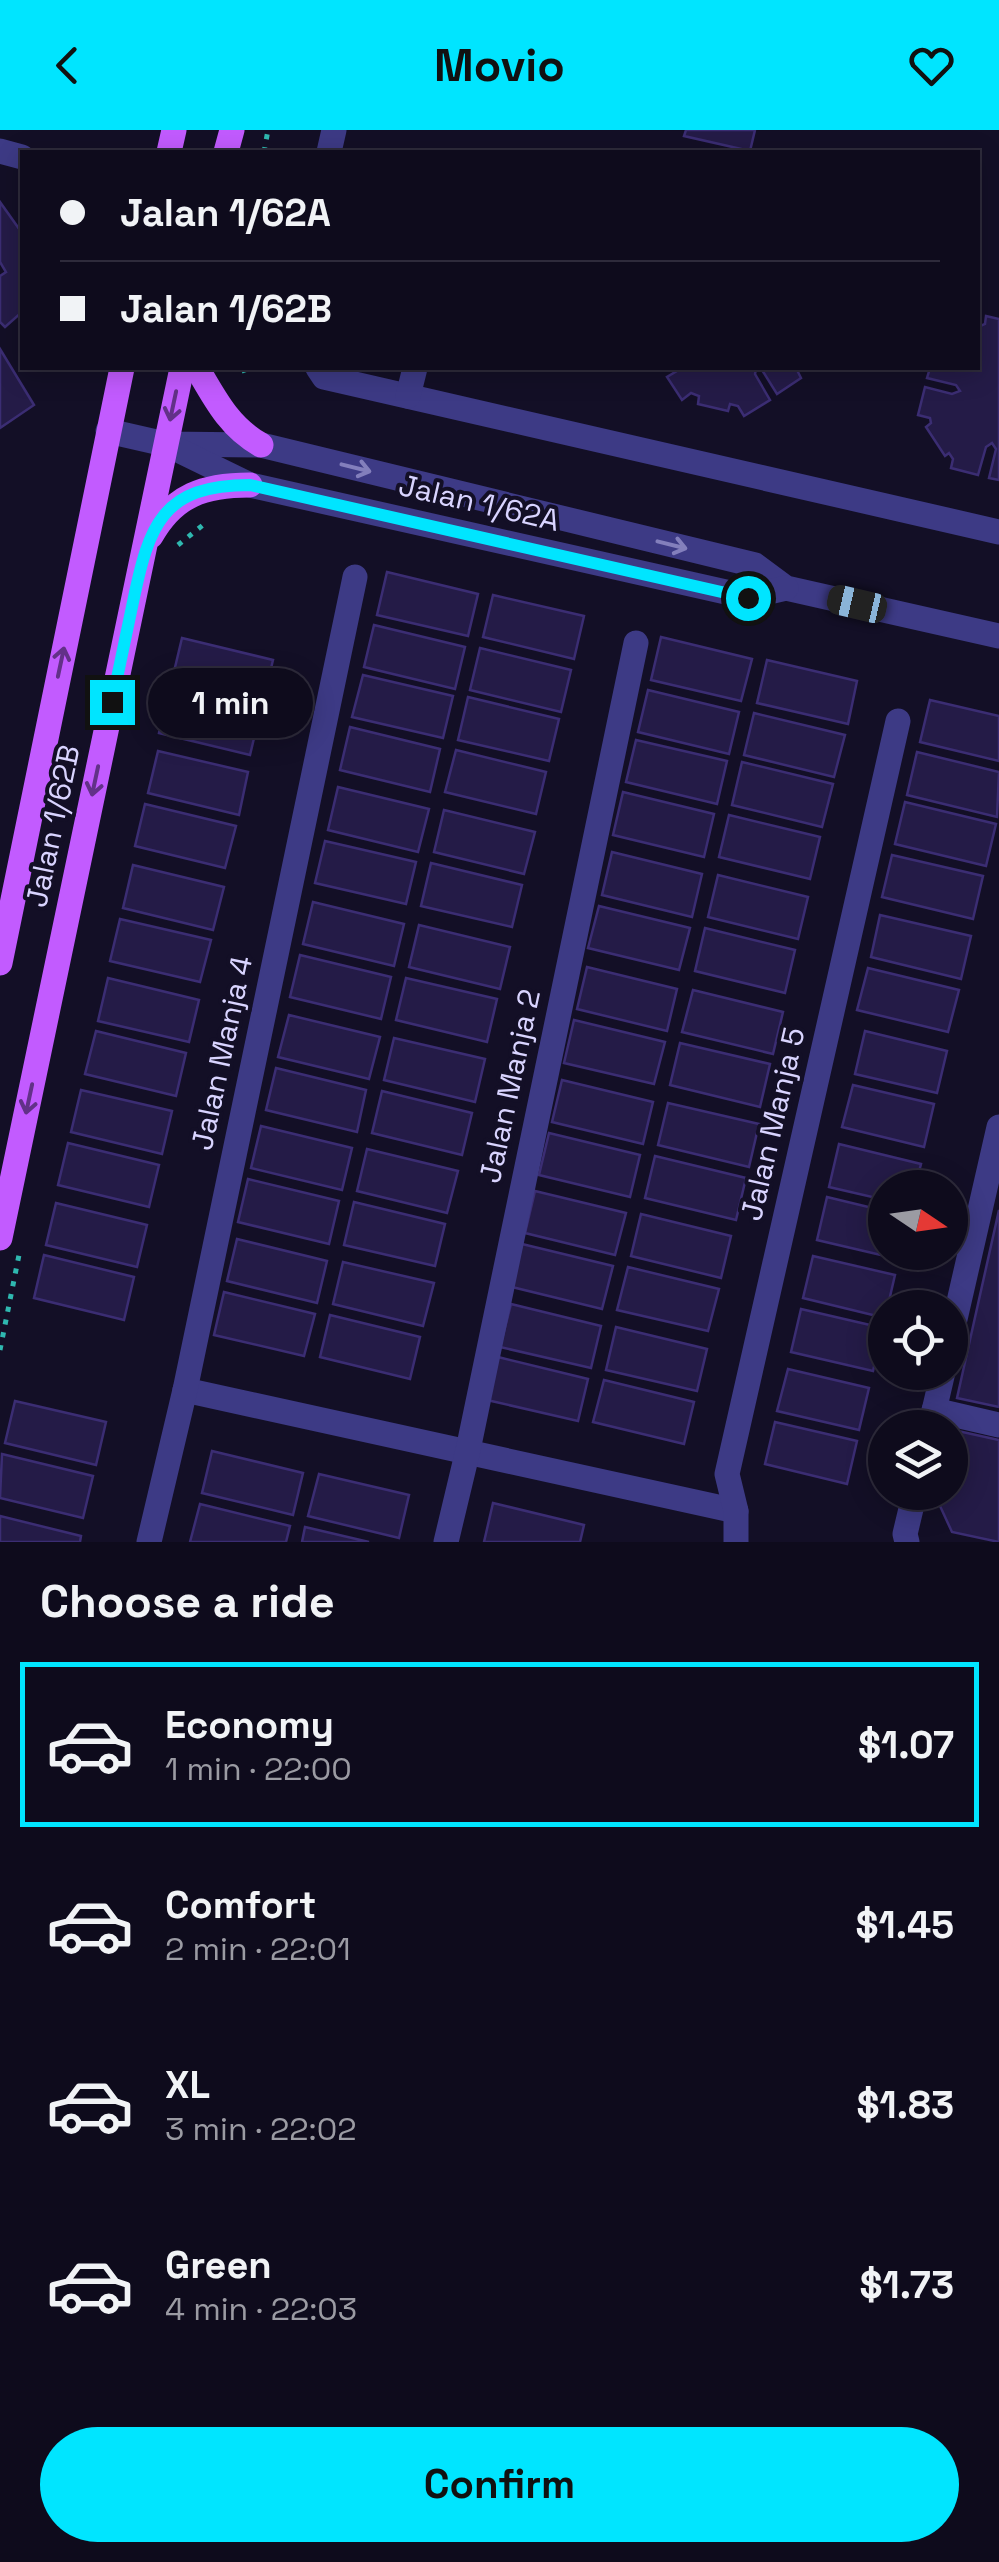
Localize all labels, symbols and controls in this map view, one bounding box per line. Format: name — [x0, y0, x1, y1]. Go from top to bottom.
text: Movio — [434, 37, 565, 94]
icon: back — [40, 38, 95, 93]
icon: heart — [904, 38, 959, 93]
text: Jalan 1/62A — [120, 189, 331, 237]
text: Jalan 1/62B — [120, 285, 332, 333]
one-way arrow — [163, 389, 182, 421]
one-way arrow — [339, 460, 371, 478]
street label: Jalan 1/62A — [395, 465, 563, 540]
one-way arrow — [656, 536, 687, 555]
route start — [726, 576, 771, 621]
car — [824, 583, 890, 625]
one-way arrow — [53, 647, 72, 679]
callout: 1 min — [147, 667, 312, 737]
route end — [90, 680, 135, 725]
text: 1 min — [191, 683, 270, 723]
street label: Jalan 1/62B — [16, 741, 89, 911]
one-way arrow — [85, 764, 104, 796]
street label: Jalan Manja 4 — [182, 952, 261, 1154]
street label: Jalan Manja 2 — [470, 985, 549, 1186]
street label: Jalan Manja 5 — [731, 1024, 814, 1224]
one-way arrow — [19, 1082, 37, 1114]
north arrow — [868, 1170, 968, 1270]
map controls — [868, 1170, 968, 1510]
button: locate — [868, 1290, 968, 1390]
button: layers — [868, 1410, 968, 1510]
text: Choose a ride — [40, 1573, 335, 1630]
icon: car — [45, 1700, 135, 1790]
text: Economy — [165, 1701, 334, 1749]
text: $1.07 — [858, 1721, 954, 1769]
text: 1 min · 22:00 — [165, 1749, 352, 1789]
icon: car — [45, 1880, 135, 1970]
text: Comfort — [165, 1881, 316, 1929]
text: $1.45 — [856, 1901, 954, 1949]
text: 2 min · 22:01 — [165, 1929, 351, 1969]
icon: car — [45, 2060, 135, 2150]
text: XL — [165, 2061, 210, 2109]
text: $1.83 — [857, 2081, 954, 2129]
text: 3 min · 22:02 — [165, 2109, 356, 2149]
icon: car — [45, 2240, 135, 2330]
text: Green — [165, 2241, 272, 2289]
text: $1.73 — [860, 2261, 954, 2309]
text: 4 min · 22:03 — [165, 2289, 357, 2329]
button: Confirm — [40, 2427, 959, 2542]

